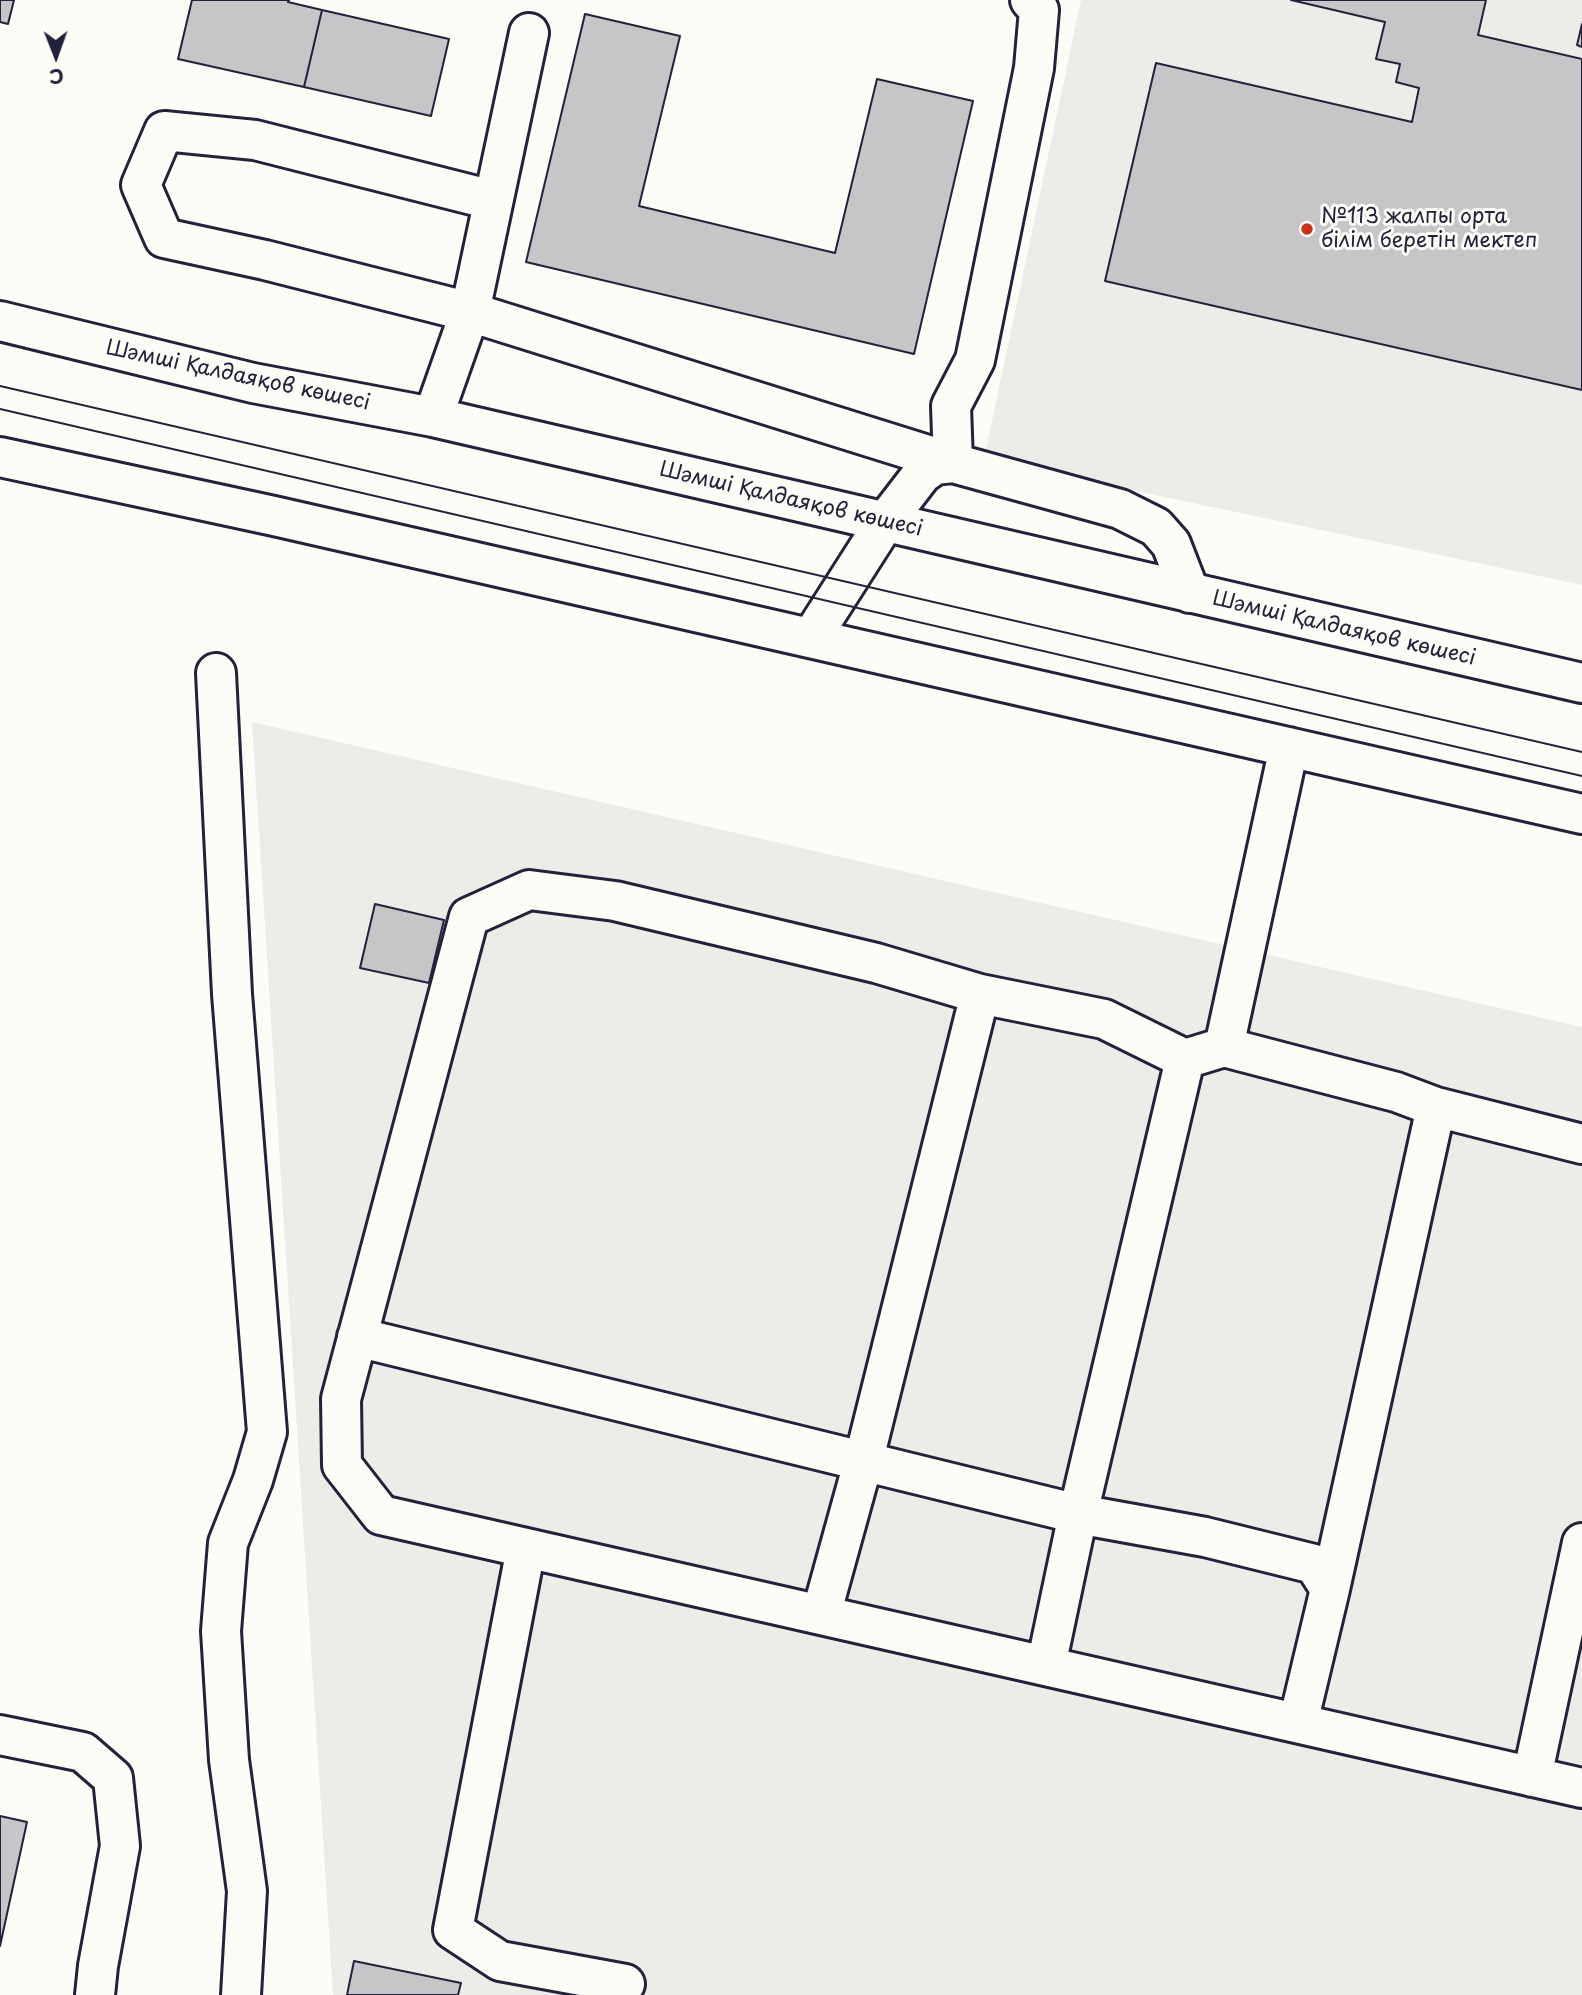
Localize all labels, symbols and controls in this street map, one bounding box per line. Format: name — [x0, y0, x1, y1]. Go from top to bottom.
north arrow — [21, 21, 91, 91]
text: С — [49, 63, 64, 91]
place label: №113 жалпы орта білім беретін мектеп — [1321, 204, 1537, 254]
marker: №113 жалпы орта білім беретін мектеп — [1299, 221, 1315, 237]
street label: Шәмші Қалдаяқов көшесі — [104, 336, 372, 416]
street label: Шәмші Қалдаяқов көшесі — [657, 457, 925, 543]
street label: Шәмші Қалдаяқов көшесі — [1210, 586, 1478, 672]

